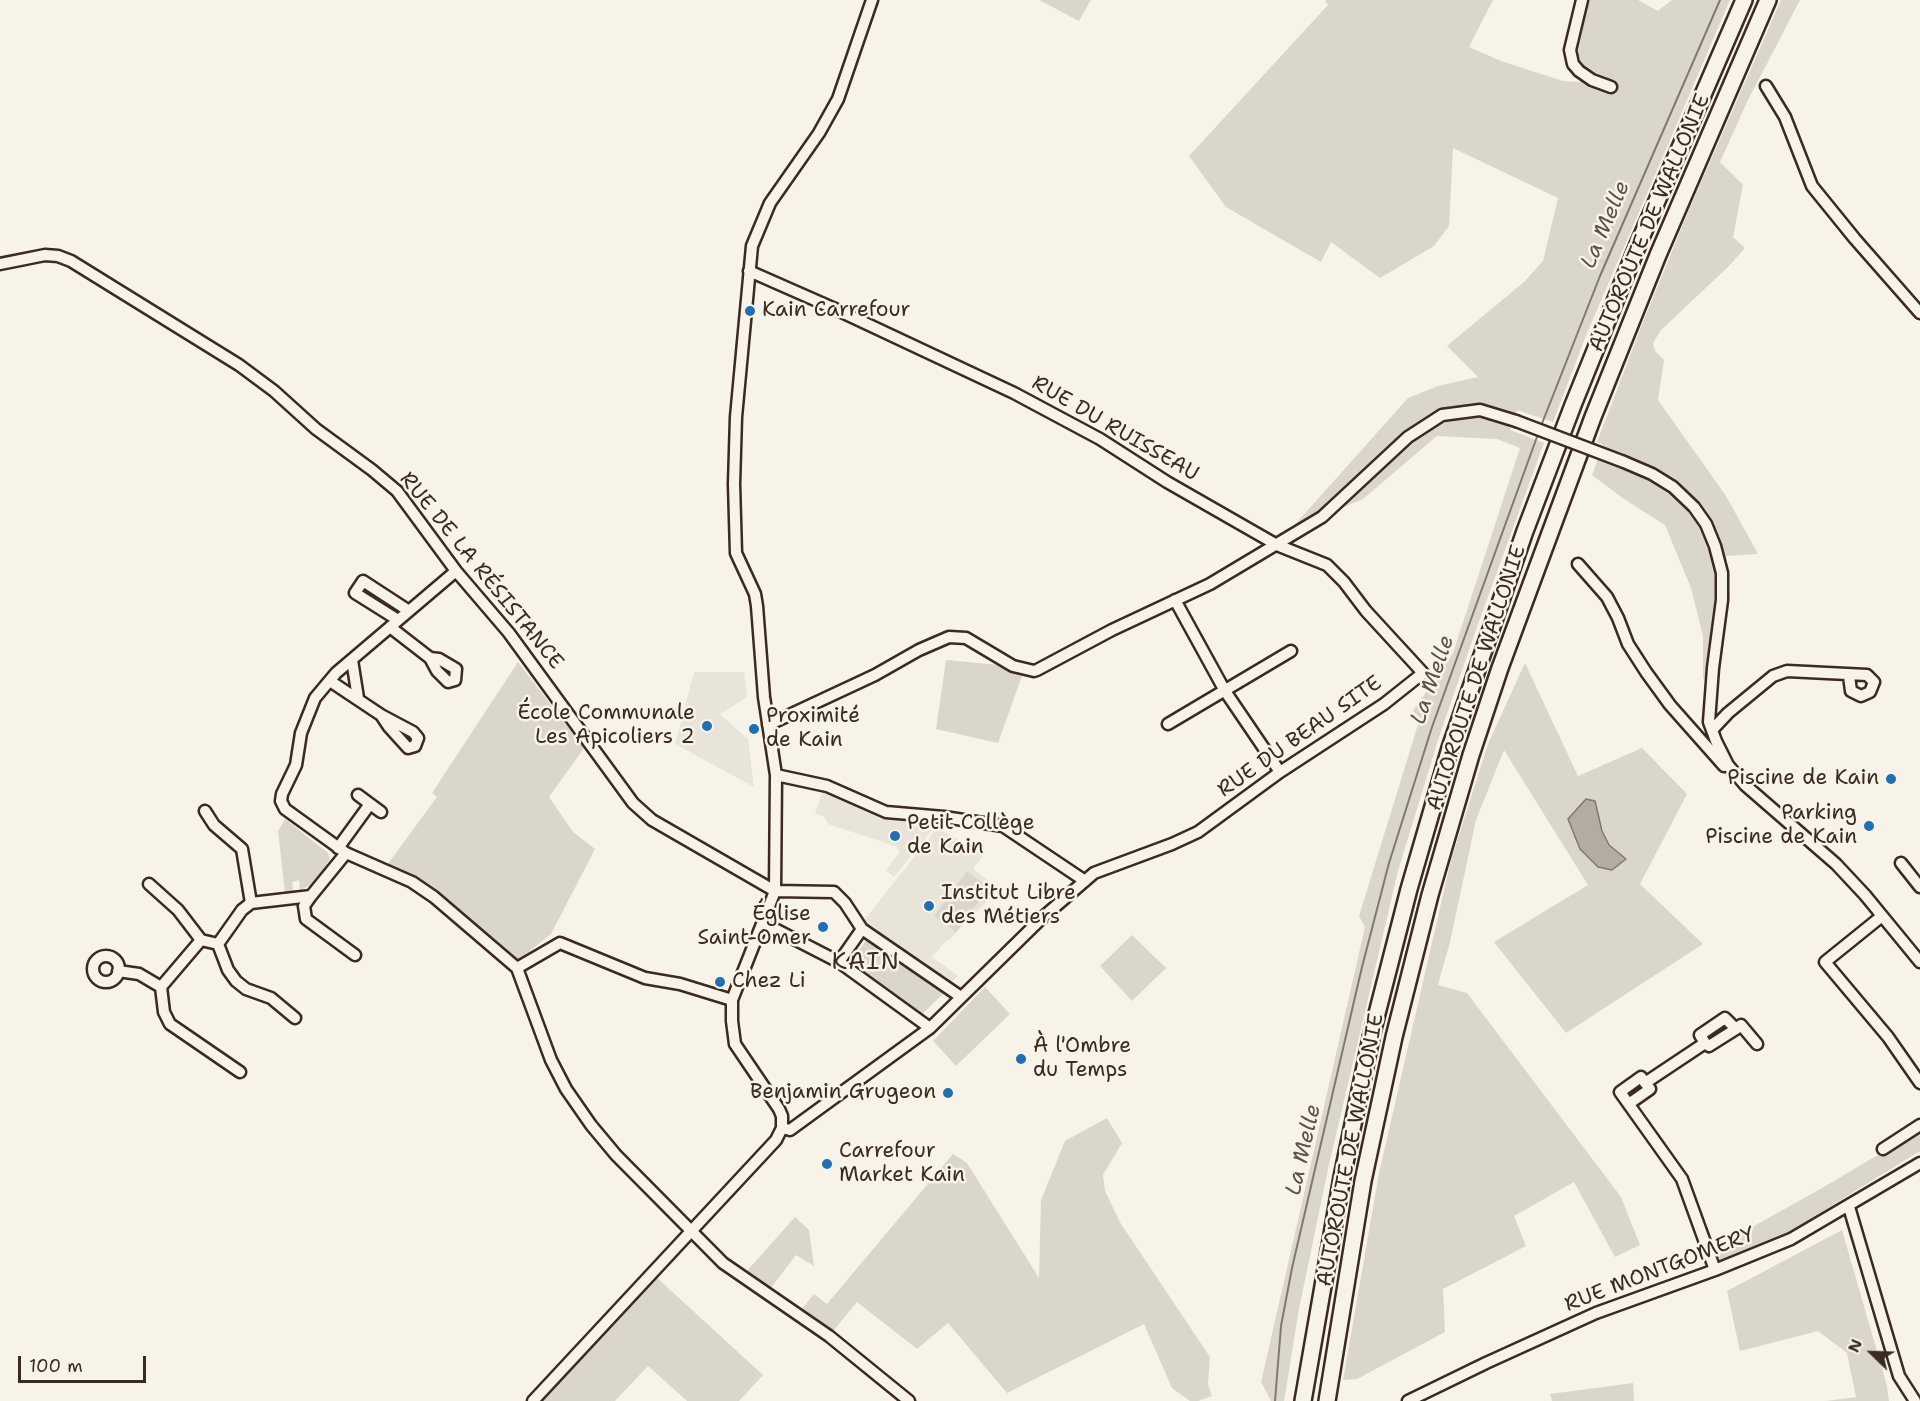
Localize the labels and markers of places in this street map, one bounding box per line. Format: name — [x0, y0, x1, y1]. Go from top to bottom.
place label: Kain Carrefour — [762, 298, 910, 324]
marker: Kain Carrefour — [743, 304, 757, 318]
place label: École Communale Les Apicoliers 2 — [517, 701, 695, 751]
place label: Proximité de Kain — [766, 704, 860, 754]
marker: École Communale Les Apicoliers 2 — [700, 719, 714, 733]
marker: Proximité de Kain — [747, 722, 761, 736]
place label: Piscine de Kain — [1727, 766, 1879, 792]
marker: Piscine de Kain — [1884, 772, 1898, 786]
place label: Parking Piscine de Kain — [1705, 801, 1857, 851]
place label: Petit Collège de Kain — [907, 811, 1035, 861]
marker: Parking Piscine de Kain — [1862, 819, 1876, 833]
marker: Petit Collège de Kain — [888, 829, 902, 843]
place label: Institut Libre des Métiers — [941, 881, 1076, 931]
marker: Institut Libre des Métiers — [922, 899, 936, 913]
place label: Église Saint-Omer — [697, 902, 811, 952]
marker: Église Saint-Omer — [816, 920, 830, 934]
place label: Chez Li — [732, 969, 806, 995]
marker: Chez Li — [713, 975, 727, 989]
place label: À l'Ombre du Temps — [1033, 1034, 1131, 1084]
marker: À l'Ombre du Temps — [1014, 1052, 1028, 1066]
place label: Benjamin Grugeon — [750, 1080, 936, 1106]
marker: Benjamin Grugeon — [941, 1086, 955, 1100]
place label: Carrefour Market Kain — [839, 1139, 965, 1189]
marker: Carrefour Market Kain — [820, 1157, 834, 1171]

